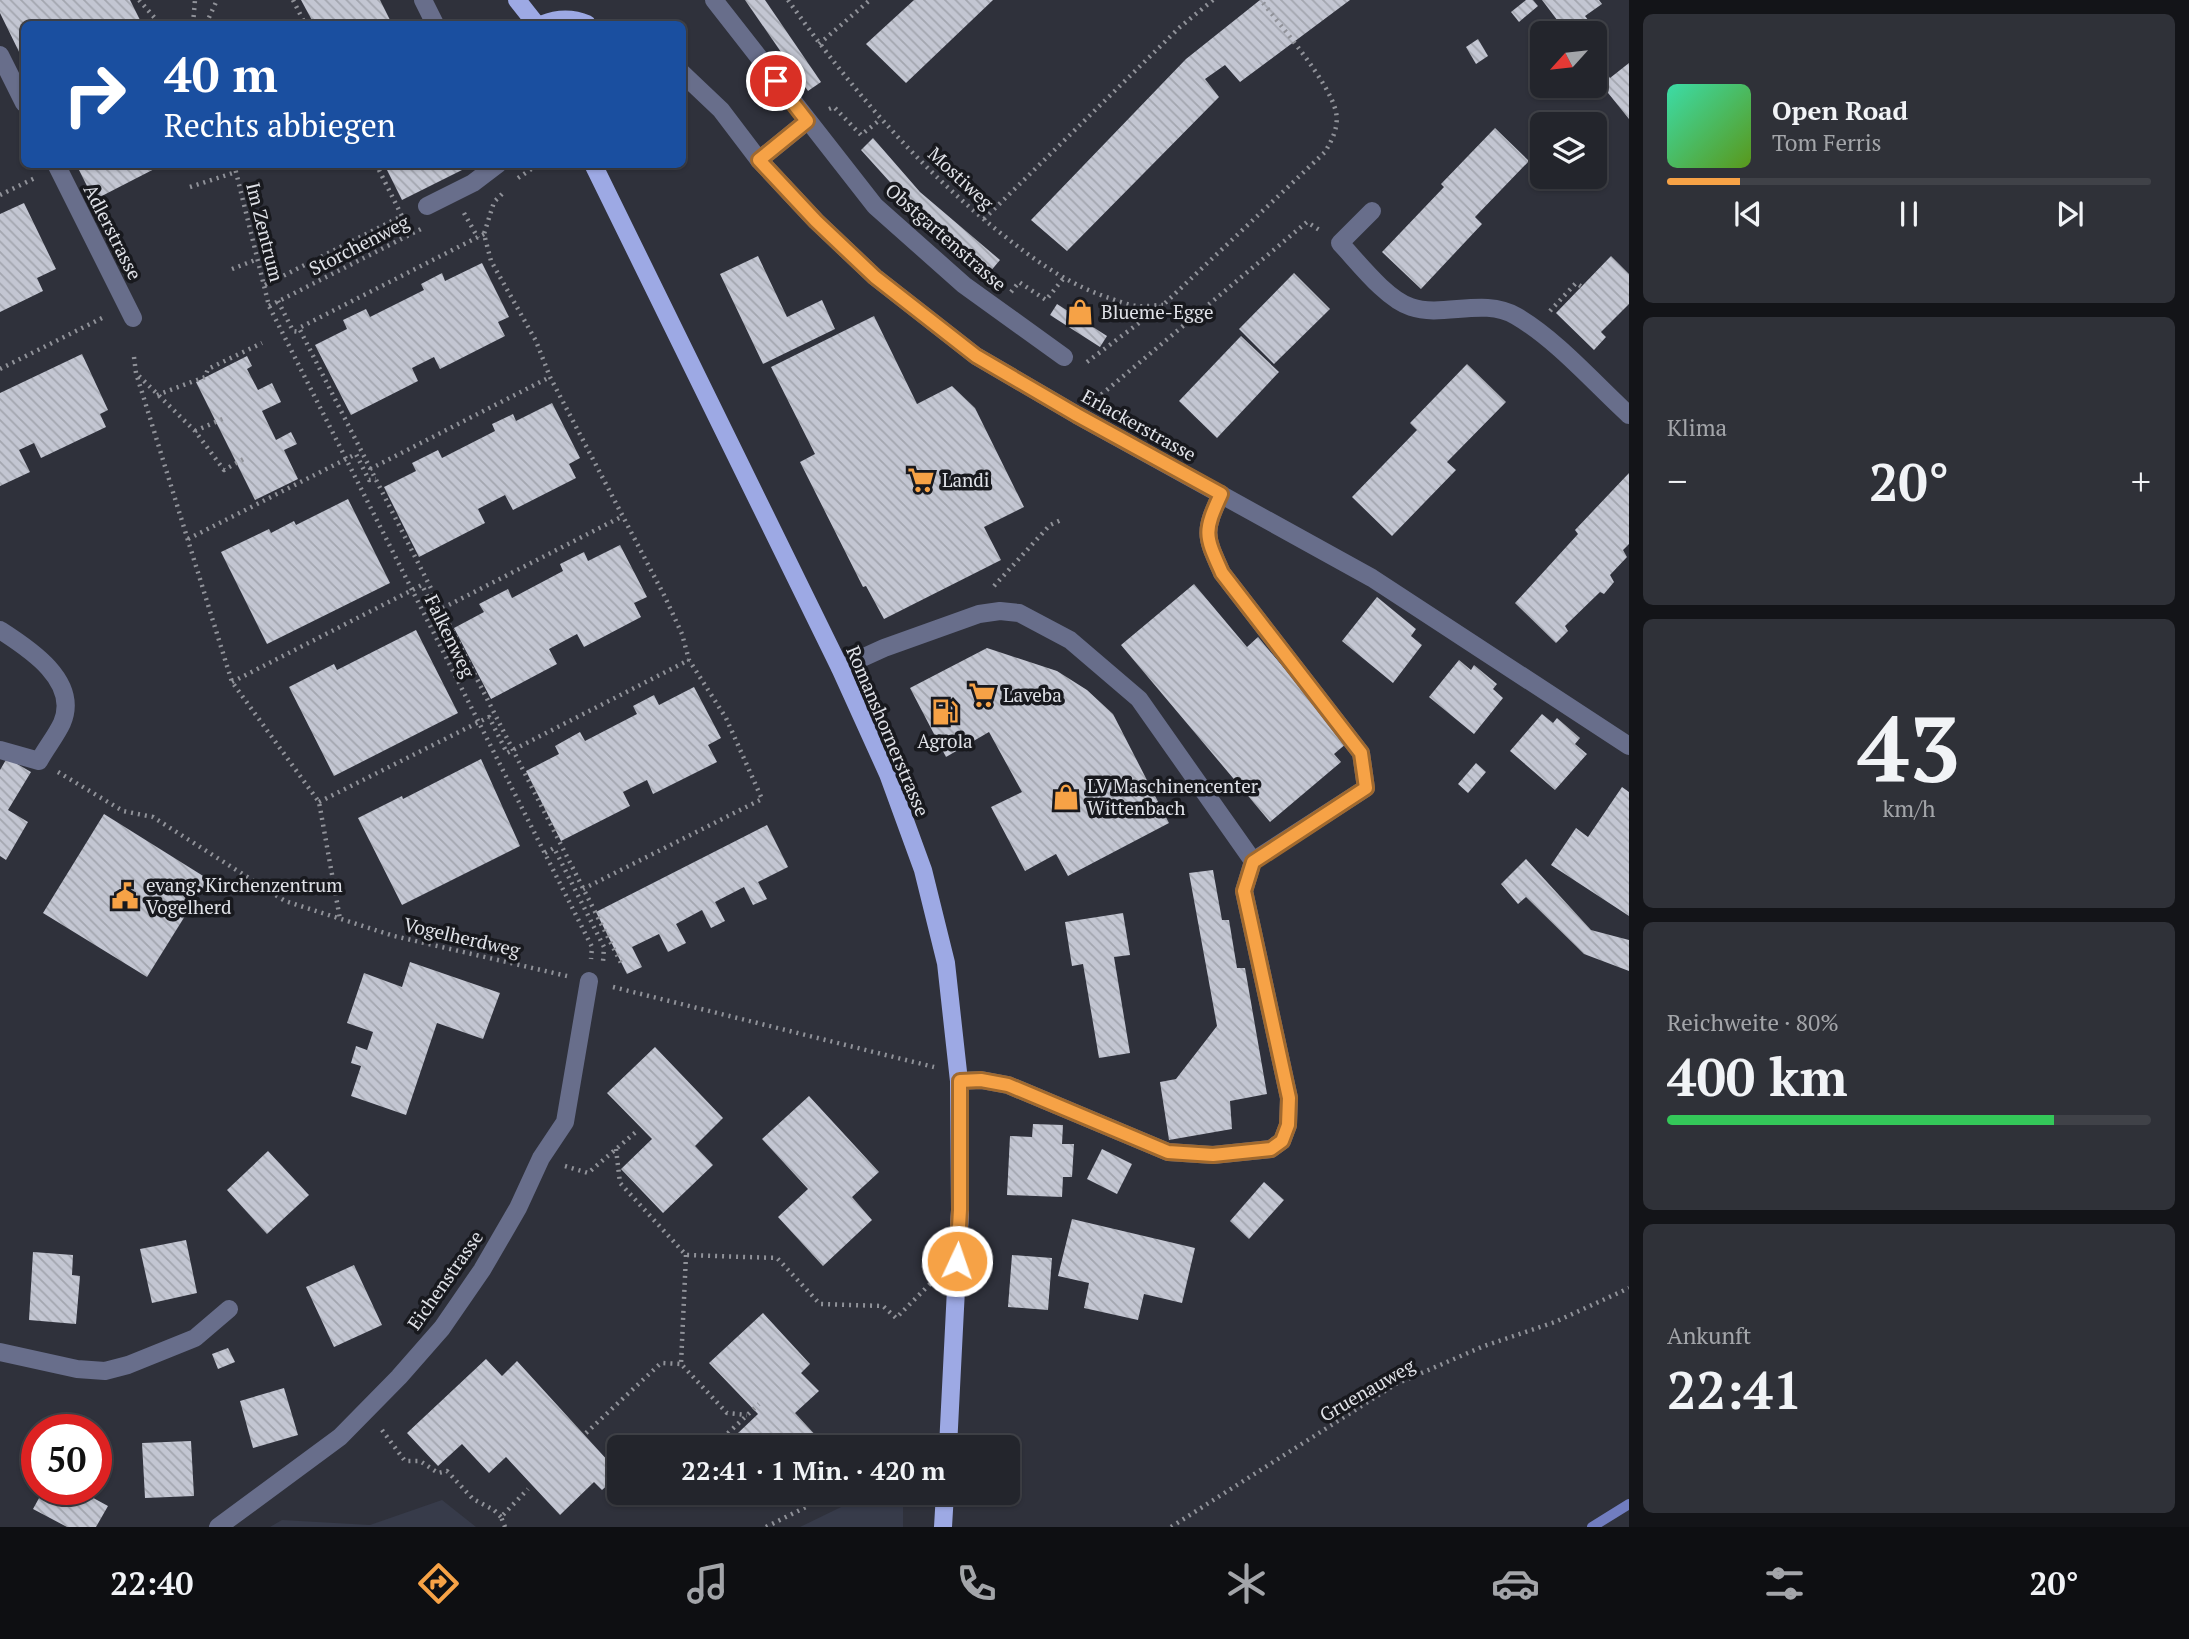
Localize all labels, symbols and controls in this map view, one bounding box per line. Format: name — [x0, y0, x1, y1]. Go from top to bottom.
north arrow — [1530, 21, 1606, 98]
map controls — [1530, 21, 1607, 189]
text: 40 m — [164, 41, 278, 106]
icon: right — [49, 49, 140, 140]
pin — [746, 51, 806, 111]
icon: arrive — [757, 62, 795, 100]
text: Open Road — [1772, 93, 1908, 127]
text: Rechts abbiegen — [164, 104, 396, 146]
button: layers — [1530, 112, 1607, 189]
text: Tom Ferris — [1772, 127, 1882, 158]
street label: Mostiweg — [923, 141, 1000, 215]
street label: Obstgartenstrasse — [881, 177, 1012, 296]
street label: Adlerstrasse — [79, 180, 148, 284]
street label: Im Zentrum — [241, 180, 290, 285]
icon: previous — [1729, 195, 1767, 233]
icon: pause — [1890, 195, 1928, 233]
icon: next — [2051, 195, 2089, 233]
street label: Storchenweg — [305, 208, 414, 280]
shop icon: Blueme-Egge — [1065, 297, 1095, 327]
place label: Blueme-Egge — [1101, 299, 1214, 324]
street label: Erlackerstrasse — [1078, 383, 1201, 466]
text: Klima — [1667, 412, 1727, 443]
text: 20° — [1869, 447, 1949, 516]
text: − — [1667, 456, 1687, 506]
text: + — [2131, 456, 2151, 506]
supermarket icon: Landi — [906, 465, 936, 495]
place label: Landi — [942, 467, 990, 492]
street label: Falkenweg — [420, 590, 482, 682]
street label: Romanshornerstrasse — [841, 642, 936, 820]
supermarket icon: Laveba — [967, 680, 997, 710]
place label: Laveba — [1003, 682, 1062, 707]
text: 43 — [1858, 687, 1960, 808]
fuel station icon: Agrola — [930, 697, 960, 727]
place label: Agrola — [917, 728, 973, 753]
place label: LV Maschinencenter Wittenbach — [1087, 773, 1259, 820]
shop icon: LV Maschinencenter Wittenbach — [1051, 782, 1081, 812]
text: km/h — [1882, 793, 1936, 824]
place label: evang. Kirchenzentrum Vogelherd — [146, 872, 343, 919]
public building icon: evang. Kirchenzentrum Vogelherd — [110, 881, 140, 911]
street label: Vogelherdweg — [401, 911, 524, 962]
text: Reichweite · 80% — [1667, 1007, 1839, 1038]
text: 400 km — [1667, 1042, 1848, 1111]
position arrow — [920, 1224, 994, 1298]
street label: Eichenstrasse — [401, 1225, 488, 1334]
text: Ankunft — [1667, 1320, 1751, 1351]
street label: Gruenauweg — [1315, 1352, 1420, 1427]
text: 22:41 — [1667, 1355, 1802, 1424]
speed limit sign: 50 — [21, 1414, 112, 1505]
text: 22:41 · 1 Min. · 420 m — [681, 1453, 946, 1487]
icon: directions — [414, 1559, 463, 1608]
icon: music — [683, 1559, 732, 1608]
icon: phone — [952, 1559, 1001, 1608]
icon: climate — [1222, 1559, 1271, 1608]
icon: car — [1491, 1559, 1540, 1608]
icon: filters — [1760, 1559, 1809, 1608]
text: 22:40 — [110, 1562, 193, 1604]
text: 20° — [2029, 1562, 2079, 1604]

